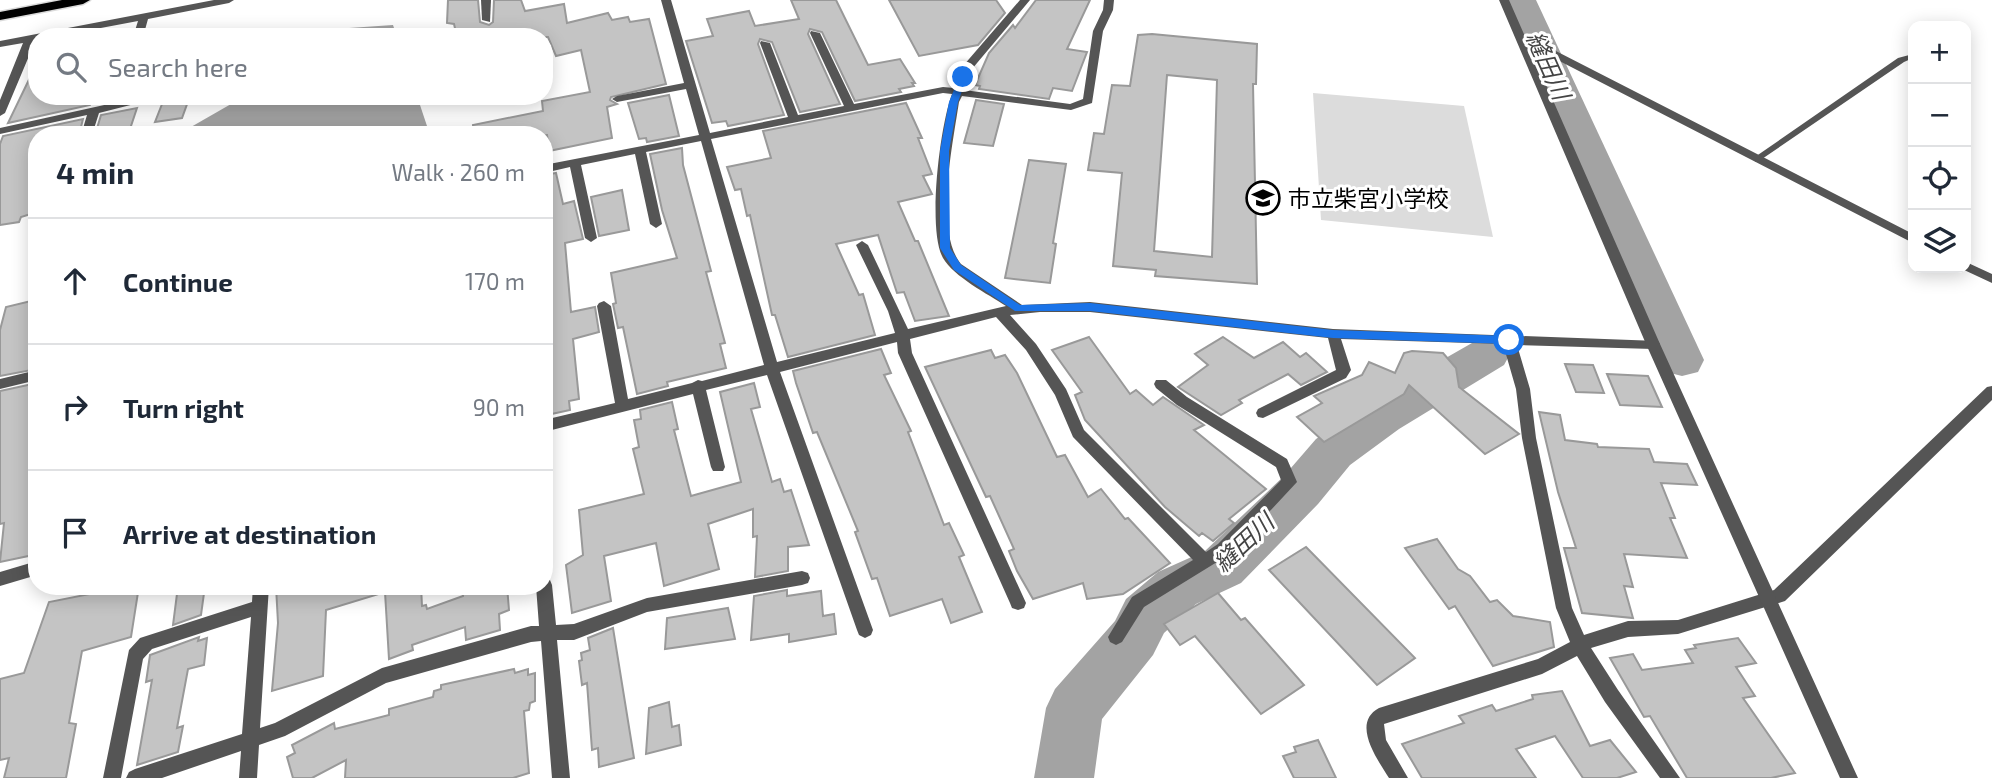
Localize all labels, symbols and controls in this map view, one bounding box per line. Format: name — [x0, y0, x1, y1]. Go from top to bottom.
map controls — [1908, 21, 1971, 273]
button: + — [1908, 21, 1971, 84]
water label: 縫田川 — [1521, 26, 1578, 107]
search box — [28, 28, 553, 105]
icon: search — [52, 48, 90, 86]
text: Search here — [108, 51, 248, 82]
route end — [947, 61, 978, 92]
button: − — [1908, 84, 1971, 147]
button: locate — [1908, 147, 1971, 210]
text: 4 min — [56, 154, 134, 190]
text: Walk · 260 m — [392, 158, 525, 186]
school or university icon: 市立柴宮小学校 — [1244, 179, 1282, 217]
place label: 市立柴宮小学校 — [1288, 184, 1449, 212]
button: layers — [1908, 210, 1971, 273]
icon: ahead — [56, 262, 94, 300]
text: Continue — [123, 266, 233, 297]
text: 170 m — [465, 267, 525, 295]
route start — [1493, 324, 1524, 355]
icon: right — [56, 388, 94, 426]
text: Turn right — [123, 392, 244, 423]
text: 90 m — [473, 393, 525, 421]
water label: 縫田川 — [1207, 505, 1281, 577]
icon: arrive — [56, 514, 94, 552]
text: Arrive at destination — [123, 518, 376, 549]

